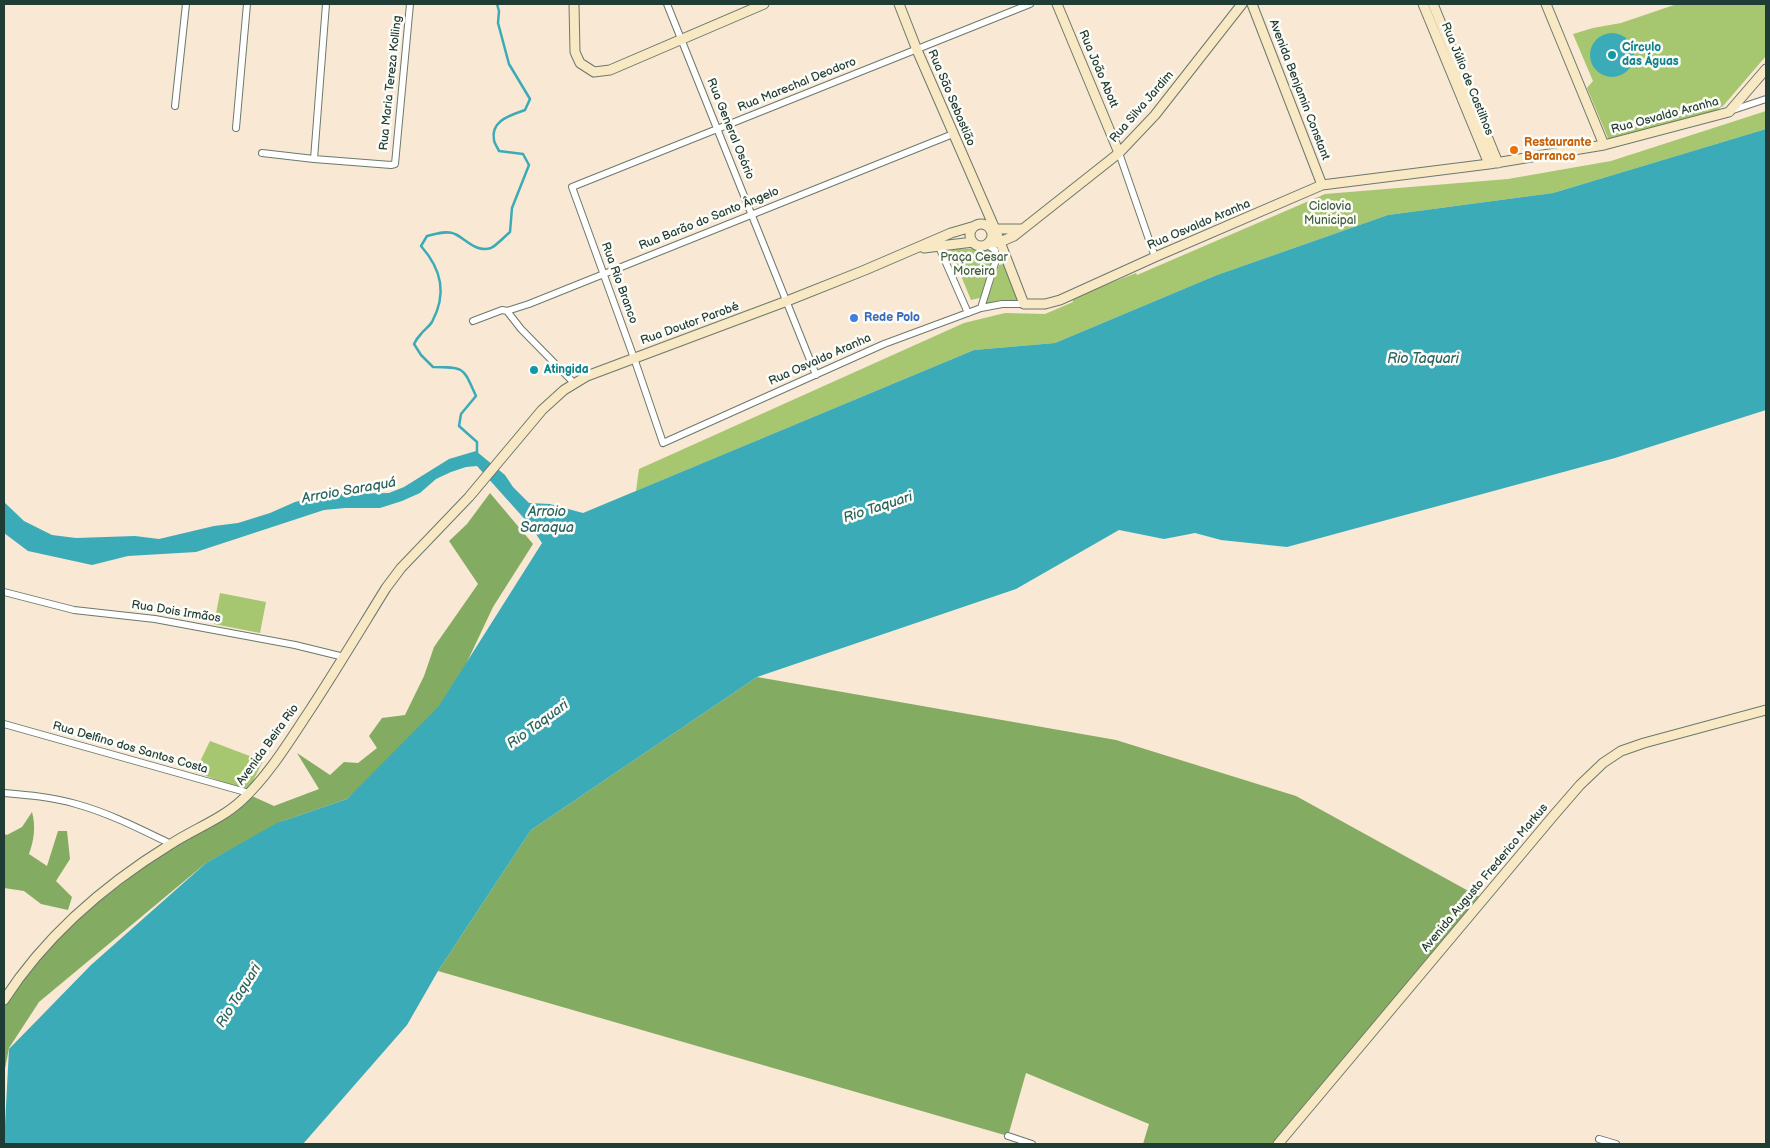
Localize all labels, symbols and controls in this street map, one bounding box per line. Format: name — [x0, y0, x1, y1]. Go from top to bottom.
street label: Rua Maria Tereza Kolling — [377, 15, 405, 151]
street label: Avenida Benjamin Constant — [1266, 18, 1332, 162]
street label: Rua Júlio de Castilhos — [1438, 20, 1496, 138]
street label: Rua João Abott — [1075, 28, 1121, 110]
place label: Círculo das Águas — [1622, 41, 1679, 69]
street label: Rua São Sebastião — [924, 48, 978, 148]
marker: Círculo das Águas — [1606, 49, 1618, 61]
street label: Rua Marechal Deodoro — [736, 55, 858, 115]
street label: Rua Silva Jardim — [1107, 68, 1177, 146]
street label: Rua General Osório — [703, 76, 757, 182]
street label: Rua Osvaldo Aranha — [1610, 95, 1720, 137]
place label: Restaurante Barranco — [1524, 136, 1591, 164]
marker: Restaurante Barranco — [1508, 144, 1520, 156]
street label: Rua Barão do Santo Ângelo — [637, 184, 781, 254]
street label: Rua Osvaldo Aranha — [1145, 197, 1253, 253]
park label: Ciclovia Municipal — [1304, 200, 1356, 228]
street label: Rua Rio Branco — [598, 240, 640, 326]
park label: Praça Cesar Moreira — [940, 251, 1008, 279]
street label: Rua Doutor Parobé — [639, 300, 741, 348]
place label: Rede Polo — [864, 311, 920, 325]
marker: Rede Polo — [848, 312, 860, 324]
street label: Rua Osvaldo Aranha — [767, 331, 873, 389]
water label: Rio Taquari — [1387, 351, 1459, 367]
place label: Atingida — [544, 363, 589, 377]
marker: Atingida — [528, 364, 540, 376]
water label: Arroio Saraquá — [300, 474, 398, 508]
water label: Rio Taquari — [841, 489, 915, 527]
water label: Arroio Saraqua — [520, 504, 574, 536]
street label: Rua Dois Irmãos — [130, 598, 222, 626]
water label: Rio Taquari — [504, 697, 572, 753]
street label: Avenida Beira Rio — [234, 702, 302, 788]
street label: Rua Delfino dos Santos Costa — [51, 719, 209, 777]
street label: Avenida Augusto Frederico Markus — [1419, 801, 1551, 955]
water label: Rio Taquari — [213, 961, 265, 1031]

